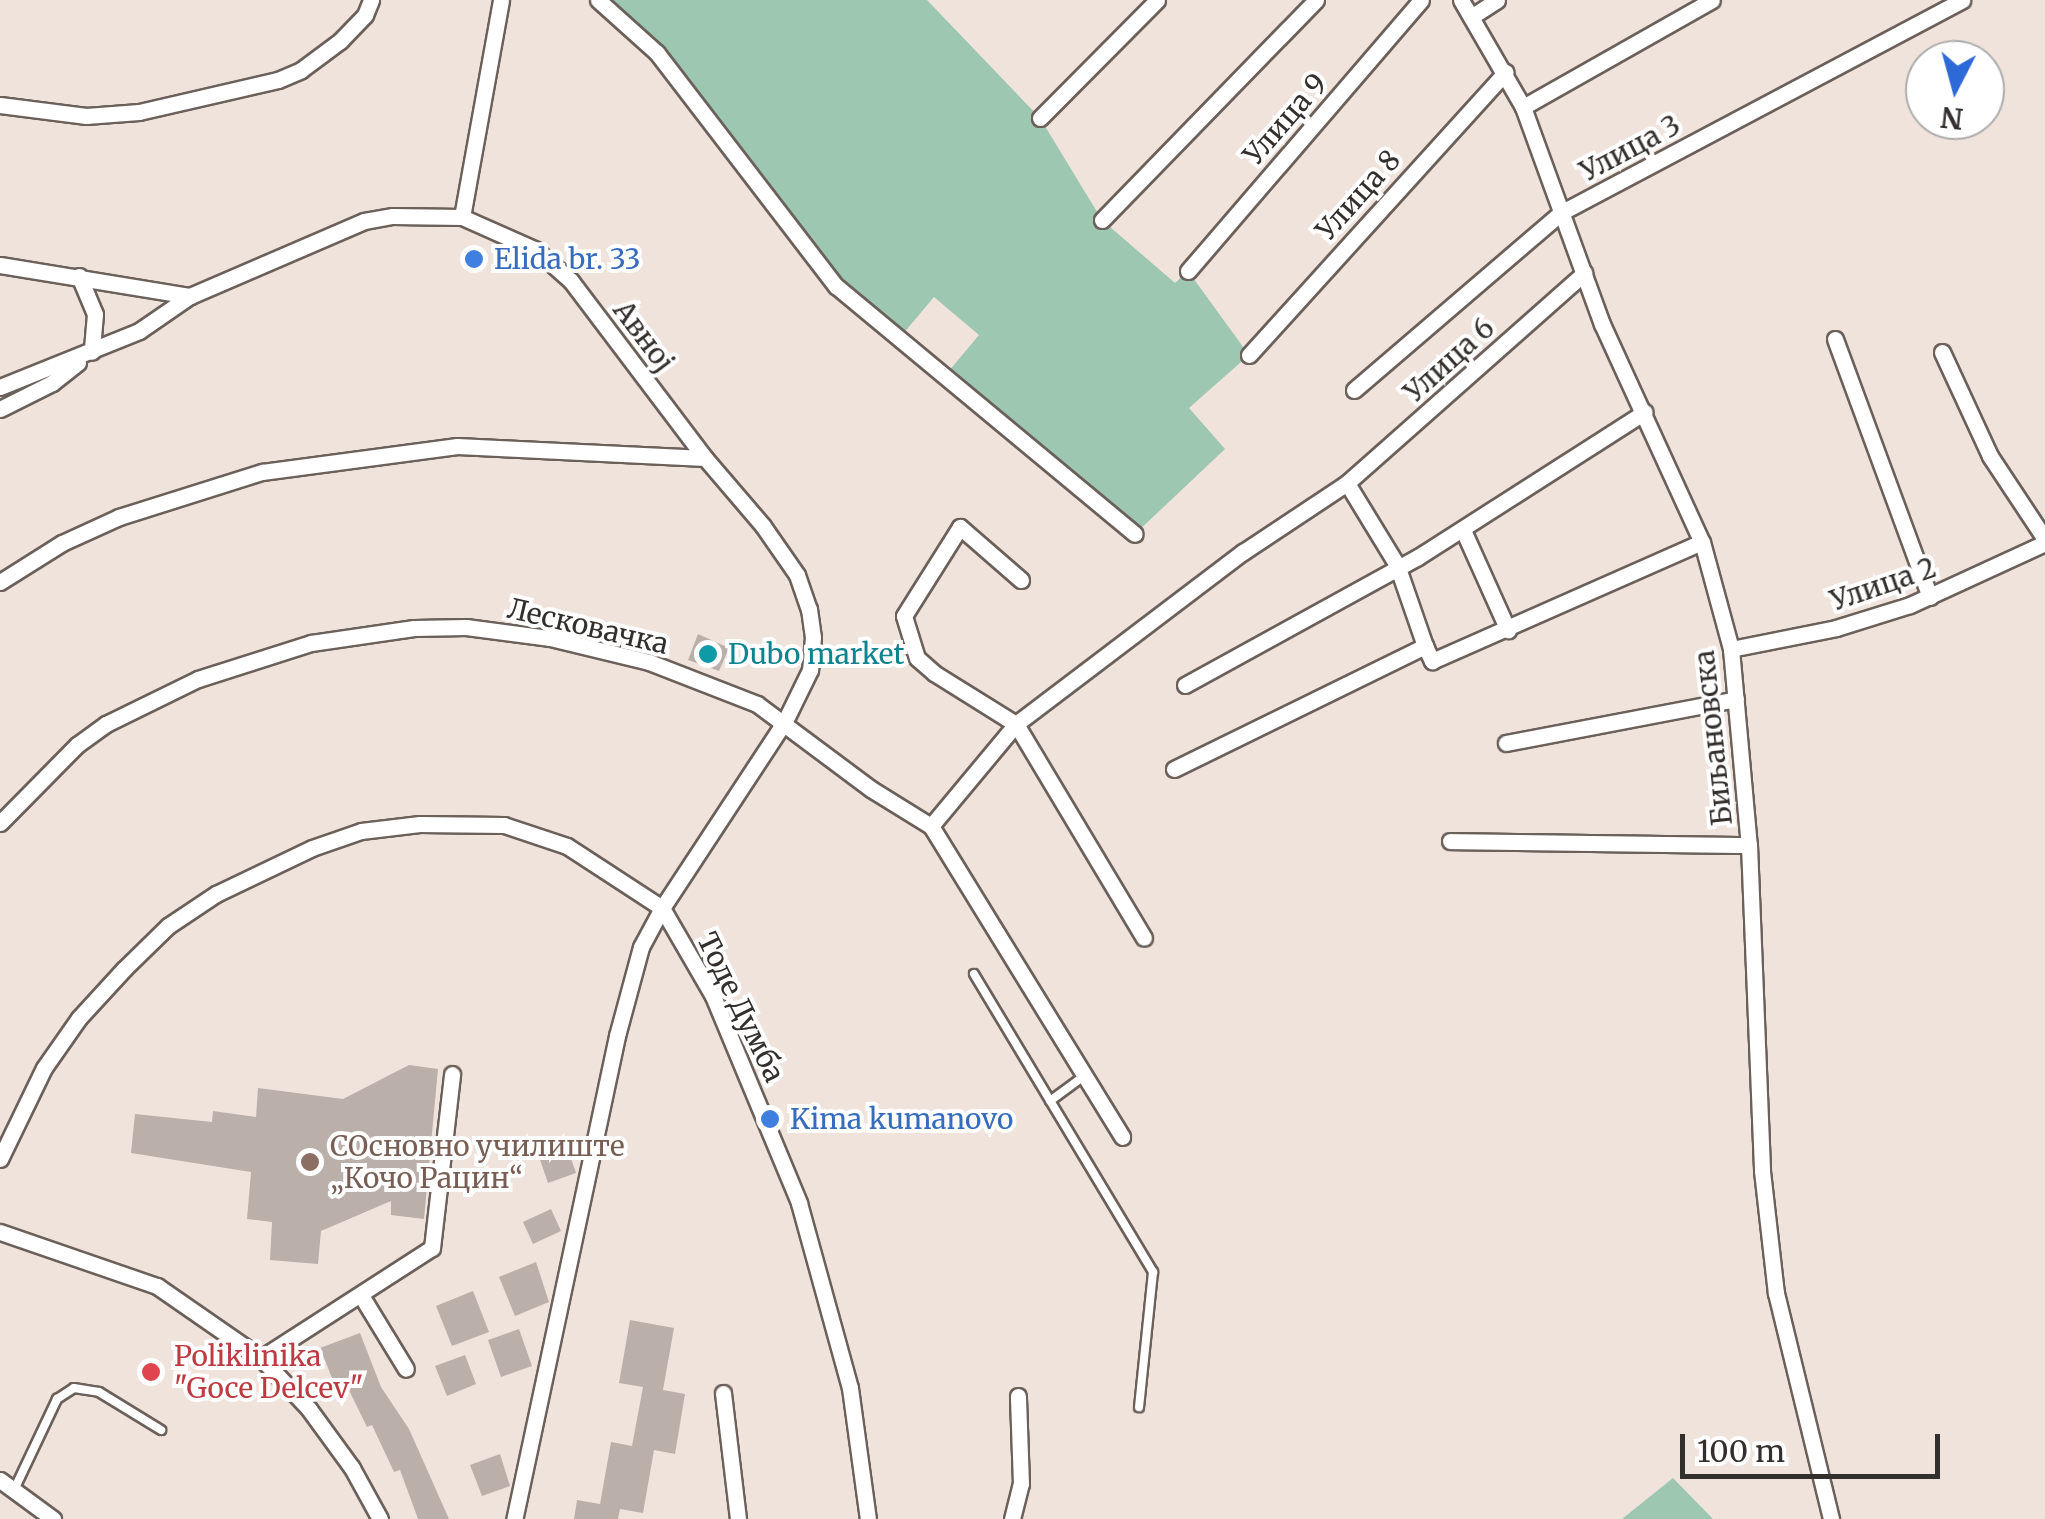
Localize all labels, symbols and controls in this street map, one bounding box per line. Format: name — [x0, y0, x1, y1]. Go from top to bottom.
north arrow — [1905, 40, 2005, 140]
street label: Улица 9 — [1236, 67, 1334, 171]
text: N — [1939, 99, 1965, 137]
street label: Улица 3 — [1574, 108, 1686, 188]
street label: Улица 8 — [1309, 143, 1407, 247]
place label: Elida br. 33 — [494, 242, 641, 276]
marker: Elida br. 33 — [463, 248, 485, 270]
street label: Авној — [607, 294, 681, 378]
street label: Улица 6 — [1397, 311, 1501, 409]
street label: Улица 2 — [1826, 550, 1940, 618]
street label: Лесковачка — [504, 591, 672, 661]
place label: Dubo market — [728, 637, 904, 671]
marker: Dubo market — [697, 643, 719, 665]
street label: Биљановска — [1687, 649, 1739, 827]
street label: Тоде Думба — [690, 927, 792, 1087]
place label: Kima kumanovo — [790, 1102, 1013, 1136]
marker: Kima kumanovo — [759, 1108, 781, 1130]
place label: СОсновно училиште „Кочо Рацин“ — [330, 1129, 625, 1195]
marker: СОсновно училиште „Кочо Рацин“ — [299, 1151, 321, 1173]
place label: Poliklinika "Goce Delcev" — [174, 1339, 364, 1405]
marker: Poliklinika "Goce Delcev" — [138, 1359, 164, 1385]
scale bar — [1685, 1414, 1945, 1476]
text: 100 m — [1697, 1432, 1785, 1470]

